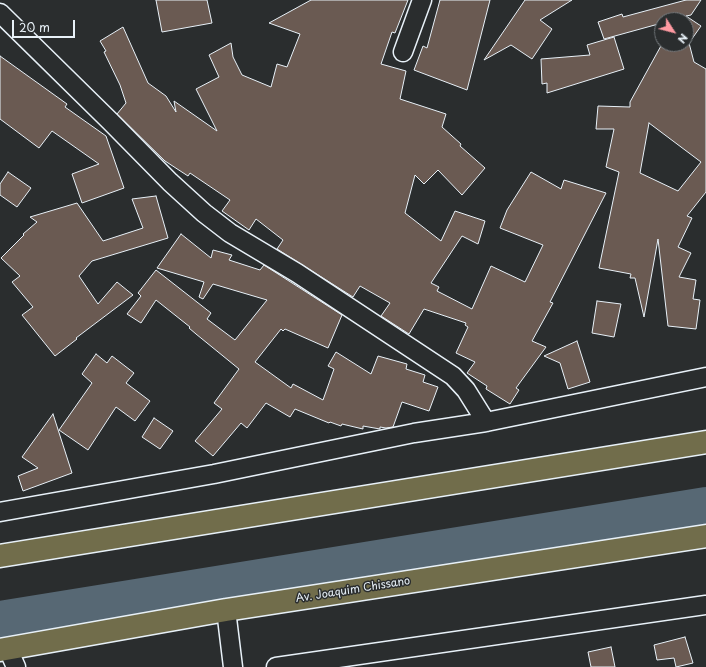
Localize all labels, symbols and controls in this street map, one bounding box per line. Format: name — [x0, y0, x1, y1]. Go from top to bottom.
scale bar — [14, 12, 77, 38]
north arrow — [654, 12, 694, 52]
text: 20 m — [19, 18, 50, 36]
text: N — [674, 30, 693, 47]
street label: Av. Joaquim Chissano — [295, 574, 411, 606]

